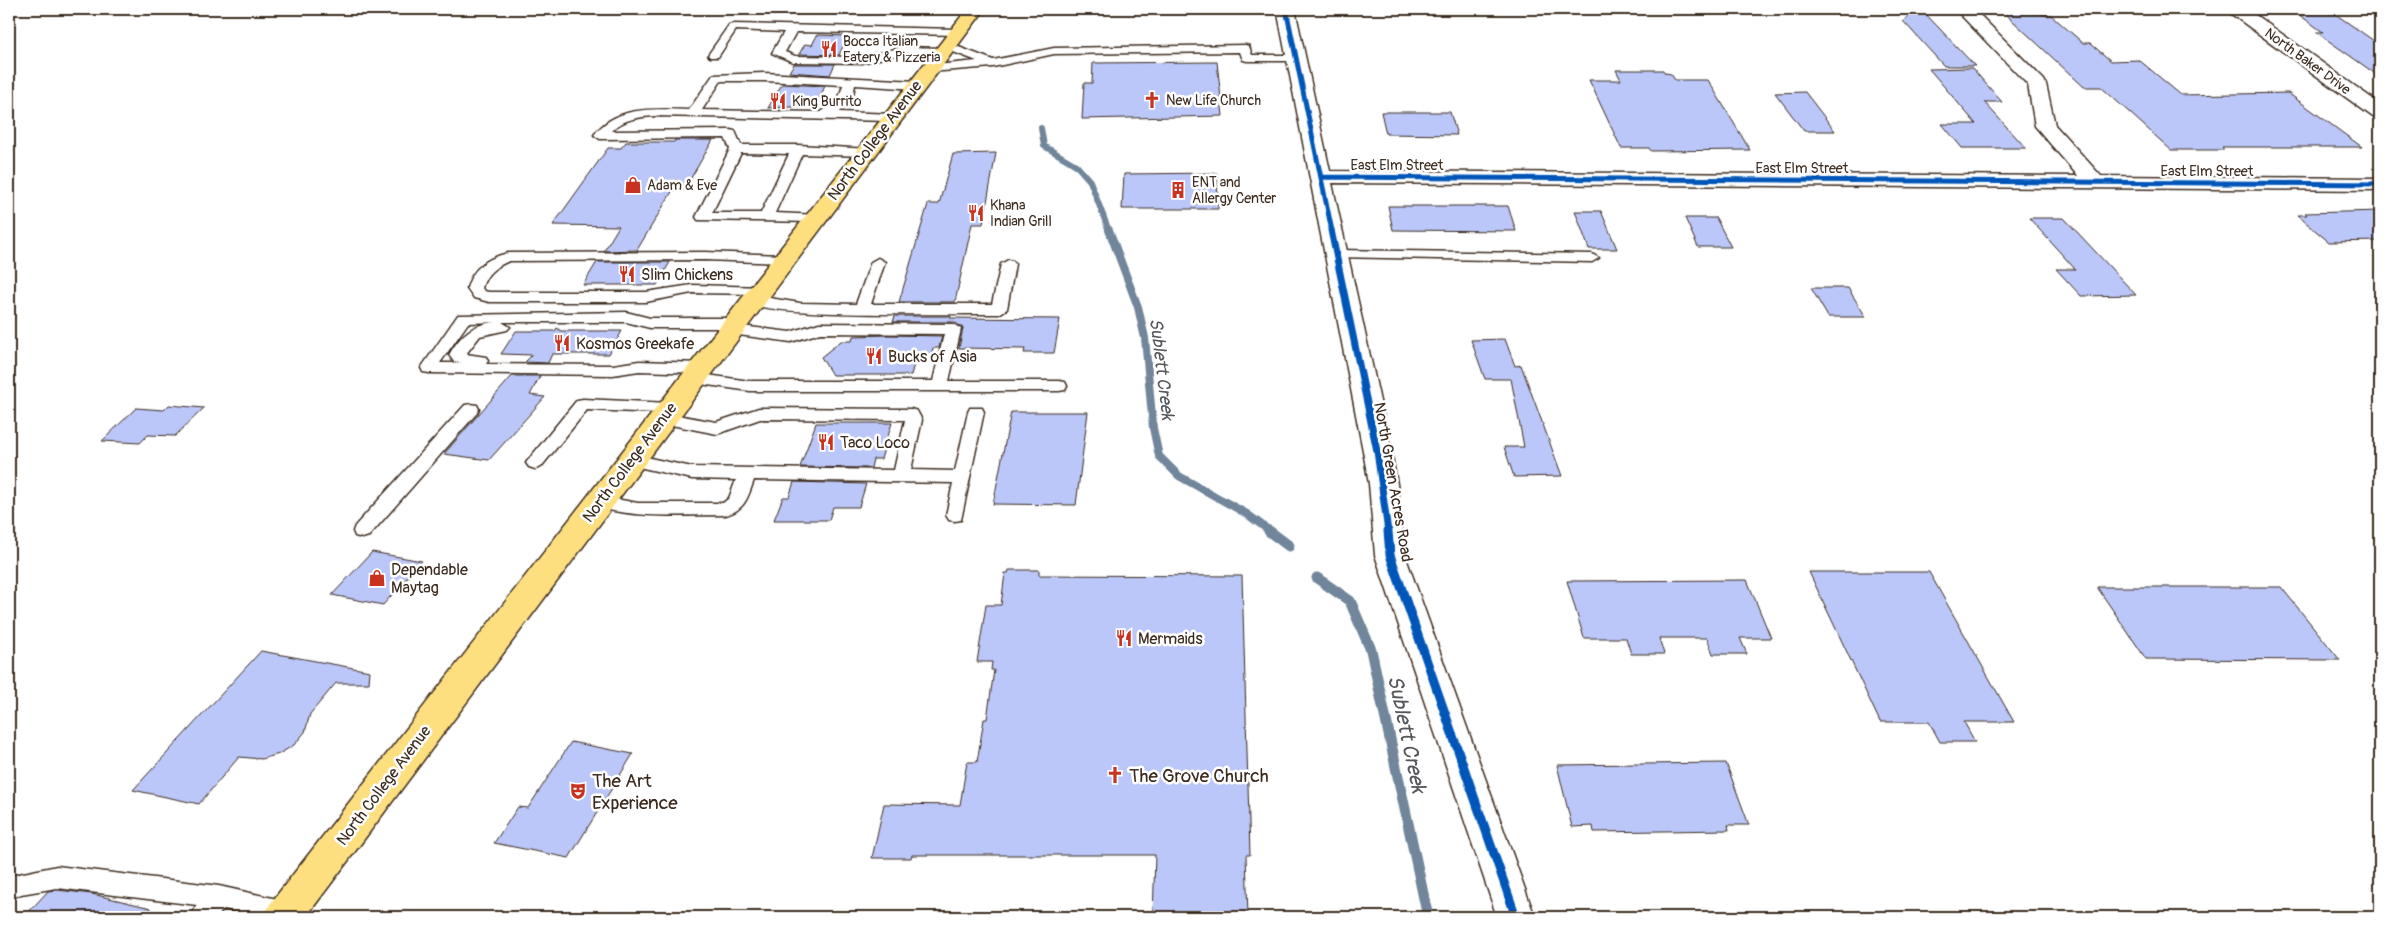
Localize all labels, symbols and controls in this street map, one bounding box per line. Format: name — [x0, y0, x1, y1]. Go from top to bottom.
street label: North Baker Drive — [2261, 24, 2354, 98]
place label: Bocca Italian Eatery & Pizzeria — [843, 33, 940, 66]
restaurant icon: Bocca Italian Eatery & Pizzeria — [819, 39, 839, 59]
street label: North College Avenue — [823, 77, 927, 205]
church icon: New Life Church — [1142, 90, 1162, 110]
restaurant icon: King Burrito — [768, 91, 788, 111]
place label: New Life Church — [1166, 92, 1261, 109]
place label: King Burrito — [792, 93, 862, 110]
street label: East Elm Street — [1351, 157, 1444, 174]
street label: East Elm Street — [1756, 160, 1849, 177]
street label: East Elm Street — [2161, 163, 2254, 180]
place label: ENT and Allergy Center — [1192, 174, 1276, 207]
shop icon: Adam & Eve — [623, 175, 643, 195]
place label: Adam & Eve — [647, 177, 717, 194]
building icon: ENT and Allergy Center — [1168, 180, 1188, 200]
place label: Khana Indian Grill — [990, 197, 1052, 230]
restaurant icon: Khana Indian Grill — [966, 203, 986, 223]
restaurant icon: Slim Chickens — [617, 264, 637, 284]
place label: Slim Chickens — [641, 265, 733, 285]
water label: Sublett Creek — [1144, 317, 1179, 423]
restaurant icon: Kosmos Greekafe — [552, 333, 572, 353]
place label: Kosmos Greekafe — [576, 334, 694, 354]
restaurant icon: Bucks of Asia — [864, 346, 884, 366]
place label: Bucks of Asia — [888, 347, 977, 367]
street label: North College Avenue — [578, 399, 682, 527]
street label: North Green Acres Road — [1369, 401, 1417, 564]
restaurant icon: Taco Loco — [816, 432, 836, 452]
place label: Taco Loco — [840, 433, 910, 453]
place label: Dependable Maytag — [391, 560, 468, 598]
shop icon: Dependable Maytag — [367, 568, 387, 588]
restaurant icon: Mermaids — [1114, 628, 1134, 648]
place label: Mermaids — [1138, 629, 1203, 649]
water label: Sublett Creek — [1381, 673, 1433, 798]
street label: North College Avenue — [332, 722, 436, 850]
place label: The Grove Church — [1129, 764, 1269, 788]
church icon: The Grove Church — [1105, 765, 1125, 785]
place label: The Art Experience — [592, 769, 678, 815]
theatre icon: The Art Experience — [568, 781, 588, 801]

